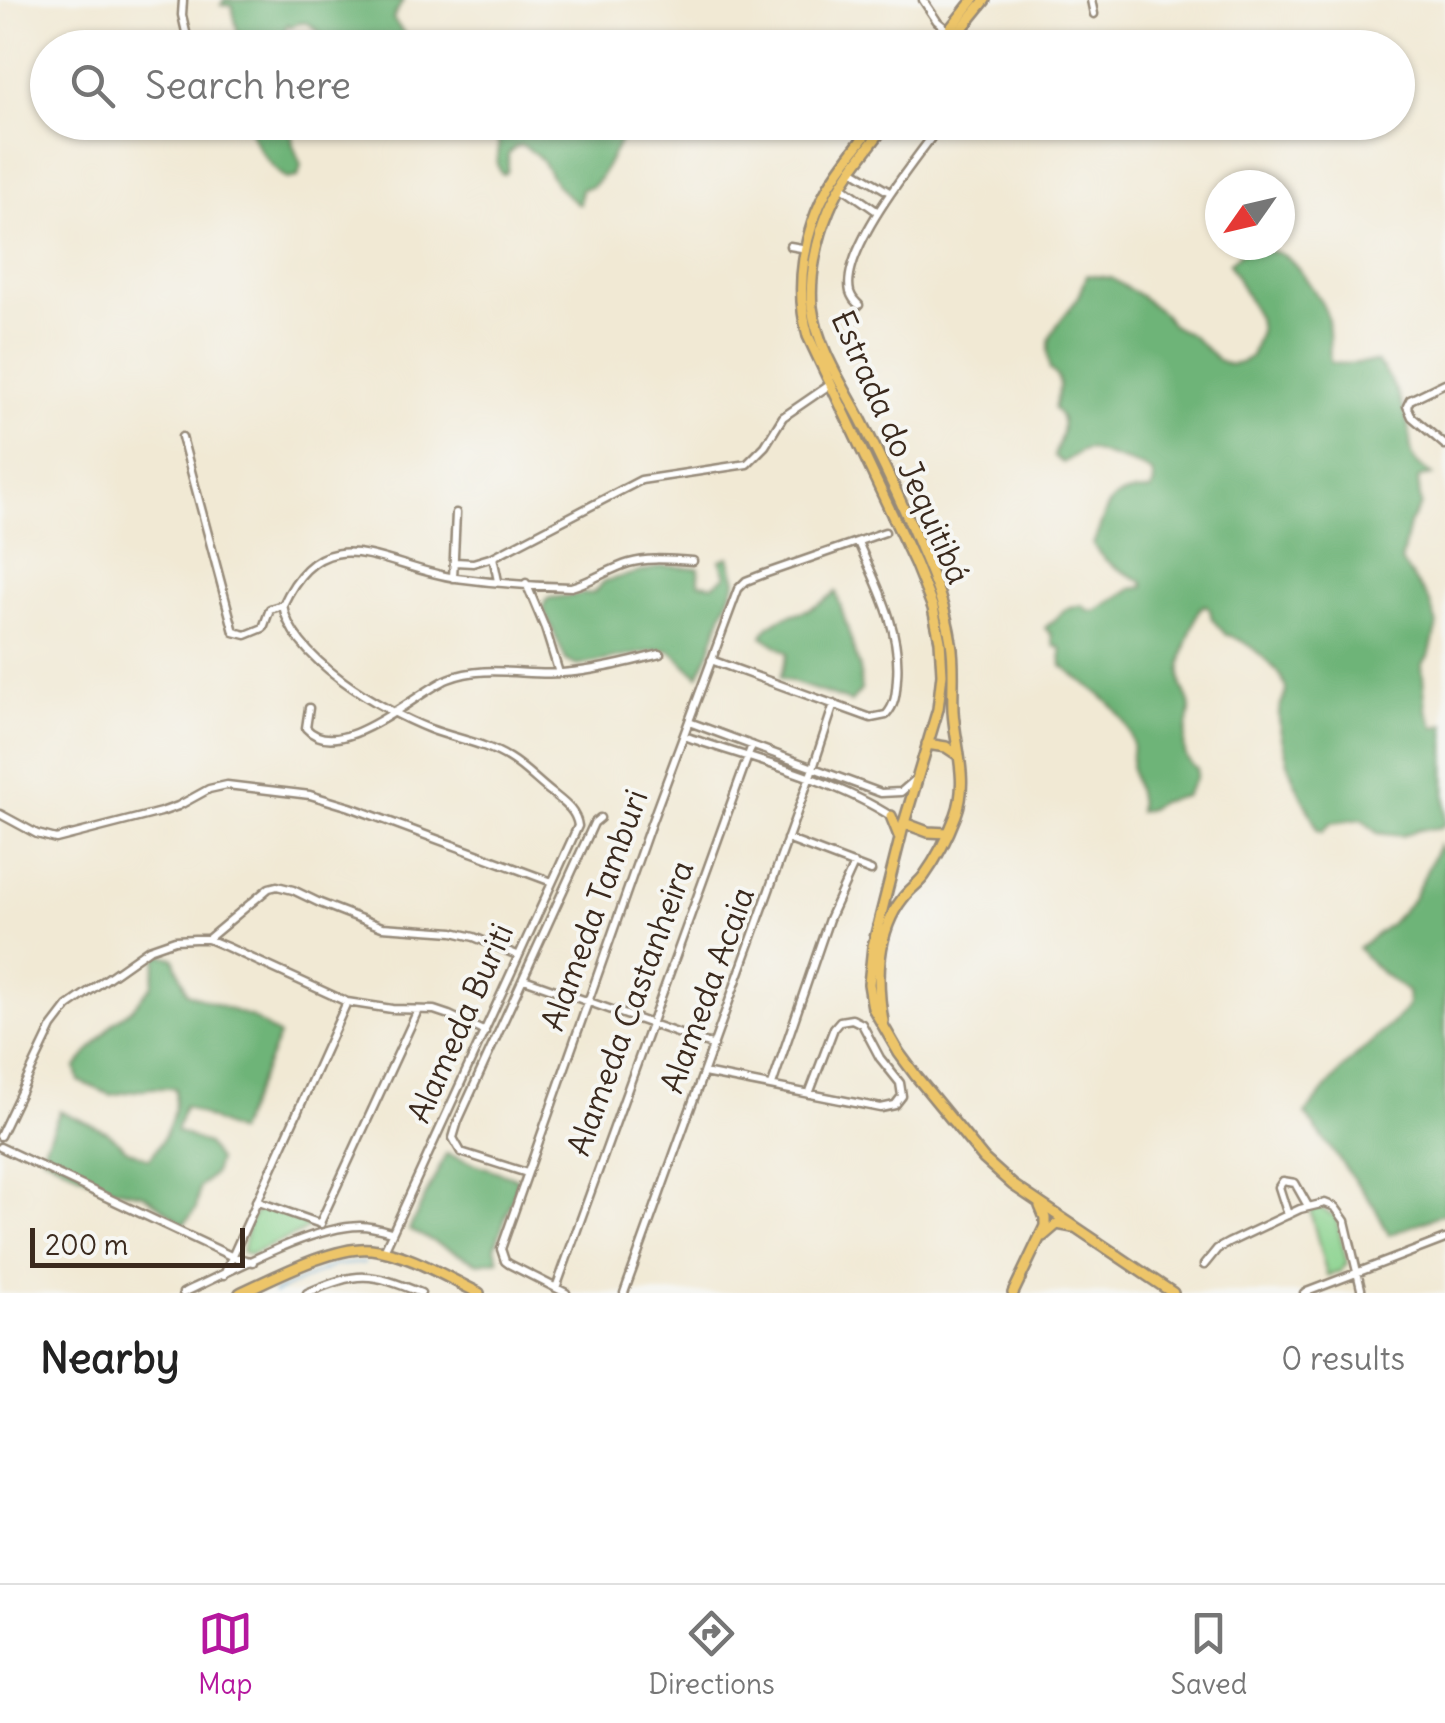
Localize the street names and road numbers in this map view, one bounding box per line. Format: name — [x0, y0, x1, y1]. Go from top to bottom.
street label: Estrada do Jequitibá — [822, 304, 980, 590]
street label: Alameda Tamburi — [531, 784, 657, 1036]
street label: Alameda Castanheira — [558, 855, 702, 1161]
street label: Alameda Acaia — [651, 881, 763, 1099]
street label: Alameda Buriti — [398, 917, 522, 1129]

